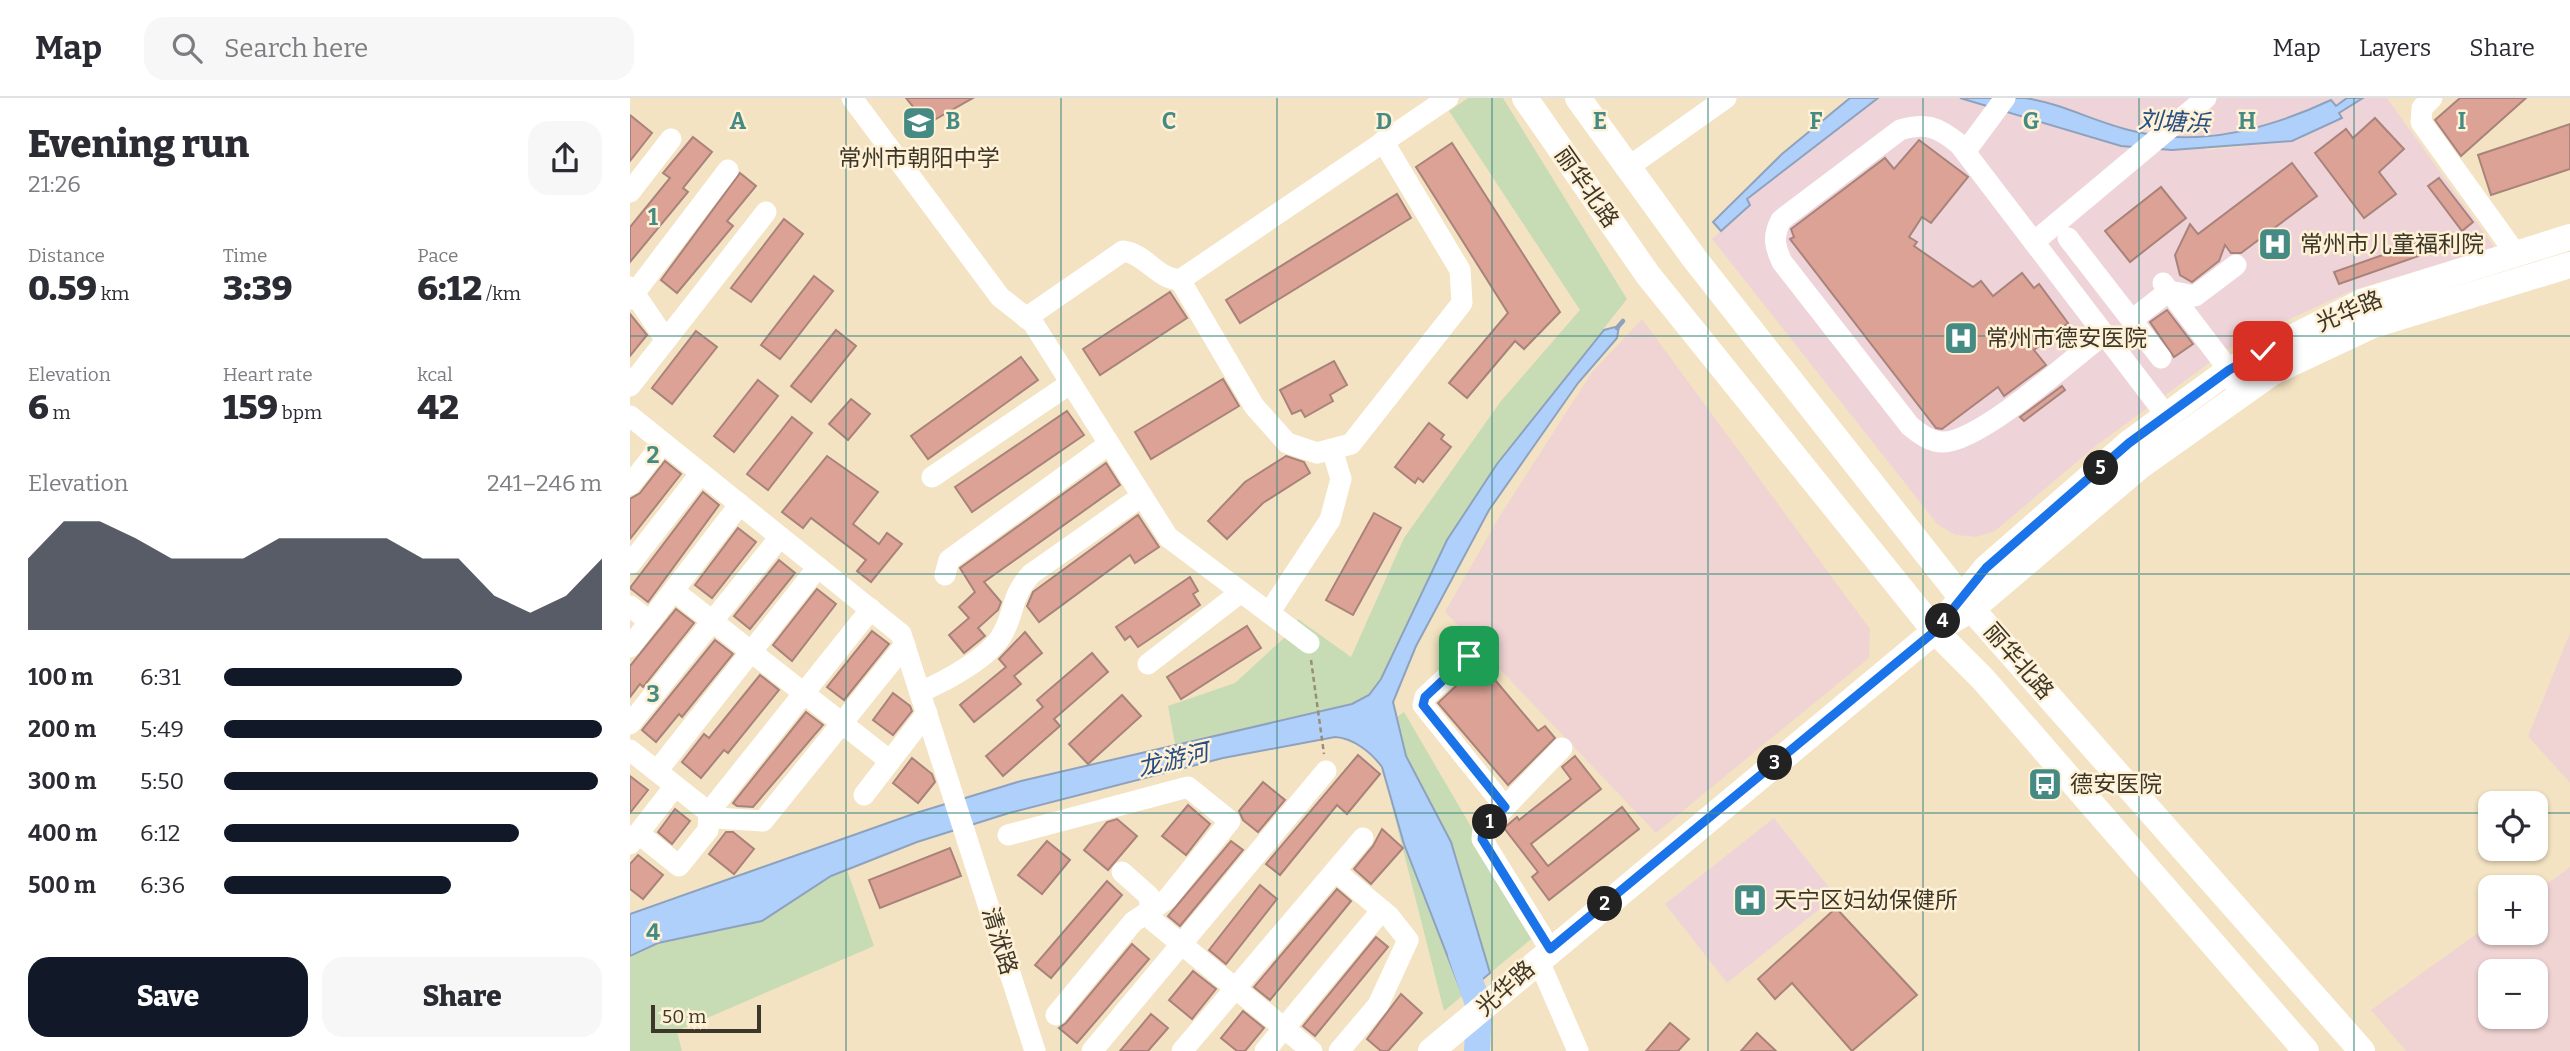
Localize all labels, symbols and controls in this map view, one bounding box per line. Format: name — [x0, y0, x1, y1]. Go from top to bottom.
search box — [144, 17, 634, 80]
text: Map — [35, 28, 102, 68]
icon: search — [168, 29, 206, 67]
text: Search here — [224, 33, 368, 64]
text: Map — [2273, 34, 2321, 62]
text: Layers — [2359, 34, 2431, 62]
text: Share — [2469, 34, 2535, 62]
school or university icon: 常州市朝阳中学 — [900, 104, 938, 142]
water label: 刘塘浜 — [2137, 106, 2213, 138]
text: A — [730, 107, 747, 135]
text: B — [946, 107, 960, 135]
text: C — [1162, 107, 1176, 135]
text: D — [1376, 107, 1392, 135]
text: E — [1593, 107, 1607, 135]
text: F — [1810, 107, 1823, 135]
text: G — [2023, 107, 2040, 135]
text: H — [2238, 107, 2256, 135]
text: I — [2458, 107, 2466, 135]
text: Evening run — [28, 121, 249, 167]
button: share — [528, 121, 602, 195]
street label: 丽华北路 — [1549, 141, 1625, 233]
place label: 常州市朝阳中学 — [839, 144, 1000, 172]
text: 21:26 — [28, 170, 81, 198]
text: 1 — [648, 203, 658, 231]
hospital icon: 常州市儿童福利院 — [2256, 225, 2294, 263]
place label: 常州市儿童福利院 — [2300, 230, 2484, 258]
text: Distance — [28, 244, 105, 267]
text: Time — [223, 244, 268, 267]
text: Pace — [417, 244, 458, 267]
text: 0.59 — [28, 267, 97, 309]
text: 3:39 — [223, 267, 292, 309]
text: 6:12 — [417, 267, 482, 309]
text: km — [97, 282, 129, 305]
text: /km — [482, 282, 521, 305]
street label: 光华路 — [2312, 285, 2386, 337]
hospital icon: 常州市德安医院 — [1942, 319, 1980, 357]
pin — [2233, 321, 2293, 381]
place label: 常州市德安医院 — [1986, 324, 2147, 352]
icon: check — [2244, 332, 2282, 370]
text: Elevation — [28, 363, 111, 386]
text: Heart rate — [223, 363, 313, 386]
text: kcal — [417, 363, 453, 386]
text: 6 — [28, 386, 49, 428]
text: 159 — [223, 386, 278, 428]
text: 42 — [417, 386, 459, 428]
text: m — [49, 401, 71, 424]
text: bpm — [278, 401, 322, 424]
text: 2 — [647, 441, 660, 469]
pin: 5 — [2084, 450, 2118, 486]
text: 5 — [2095, 456, 2106, 479]
text: Elevation — [28, 469, 128, 497]
text: 241–246 m — [487, 469, 602, 497]
pin: 4 — [1926, 603, 1960, 638]
text: 4 — [1937, 609, 1948, 632]
street label: 丽华北路 — [1978, 617, 2060, 705]
pin — [1439, 626, 1499, 686]
icon: arrive — [1450, 637, 1488, 675]
text: 100 m — [28, 663, 93, 691]
text: 6:31 — [140, 663, 181, 691]
text: 3 — [646, 680, 660, 708]
text: 200 m — [28, 715, 96, 743]
text: 5:49 — [140, 715, 184, 743]
water label: 龙游河 — [1135, 737, 1215, 782]
pin: 3 — [1758, 746, 1792, 780]
text: 3 — [1769, 751, 1780, 774]
bus stop icon: 德安医院 — [2026, 765, 2064, 803]
text: 300 m — [28, 767, 97, 795]
text: 5:50 — [140, 767, 184, 795]
place label: 德安医院 — [2070, 770, 2162, 798]
map controls — [2478, 791, 2548, 1029]
button: locate — [2478, 791, 2548, 861]
pin: 1 — [1472, 804, 1508, 840]
text: 1 — [1485, 810, 1494, 833]
text: 400 m — [28, 819, 97, 847]
text: 6:12 — [140, 819, 180, 847]
text: 500 m — [28, 871, 96, 899]
text: 6:36 — [140, 871, 185, 899]
button: + — [2478, 875, 2548, 945]
hospital icon: 天宁区妇幼保健所 — [1731, 881, 1769, 919]
pin: 2 — [1588, 886, 1622, 922]
place label: 天宁区妇幼保健所 — [1774, 886, 1958, 914]
text: 2 — [1599, 892, 1610, 915]
street label: 清洑路 — [977, 904, 1023, 978]
text: 4 — [646, 918, 660, 946]
street label: 光华路 — [1470, 955, 1540, 1021]
button: Save — [28, 957, 308, 1037]
button: Share — [322, 957, 602, 1037]
button: − — [2478, 959, 2548, 1029]
scale bar — [651, 1002, 761, 1034]
text: 50 m — [662, 1005, 706, 1028]

